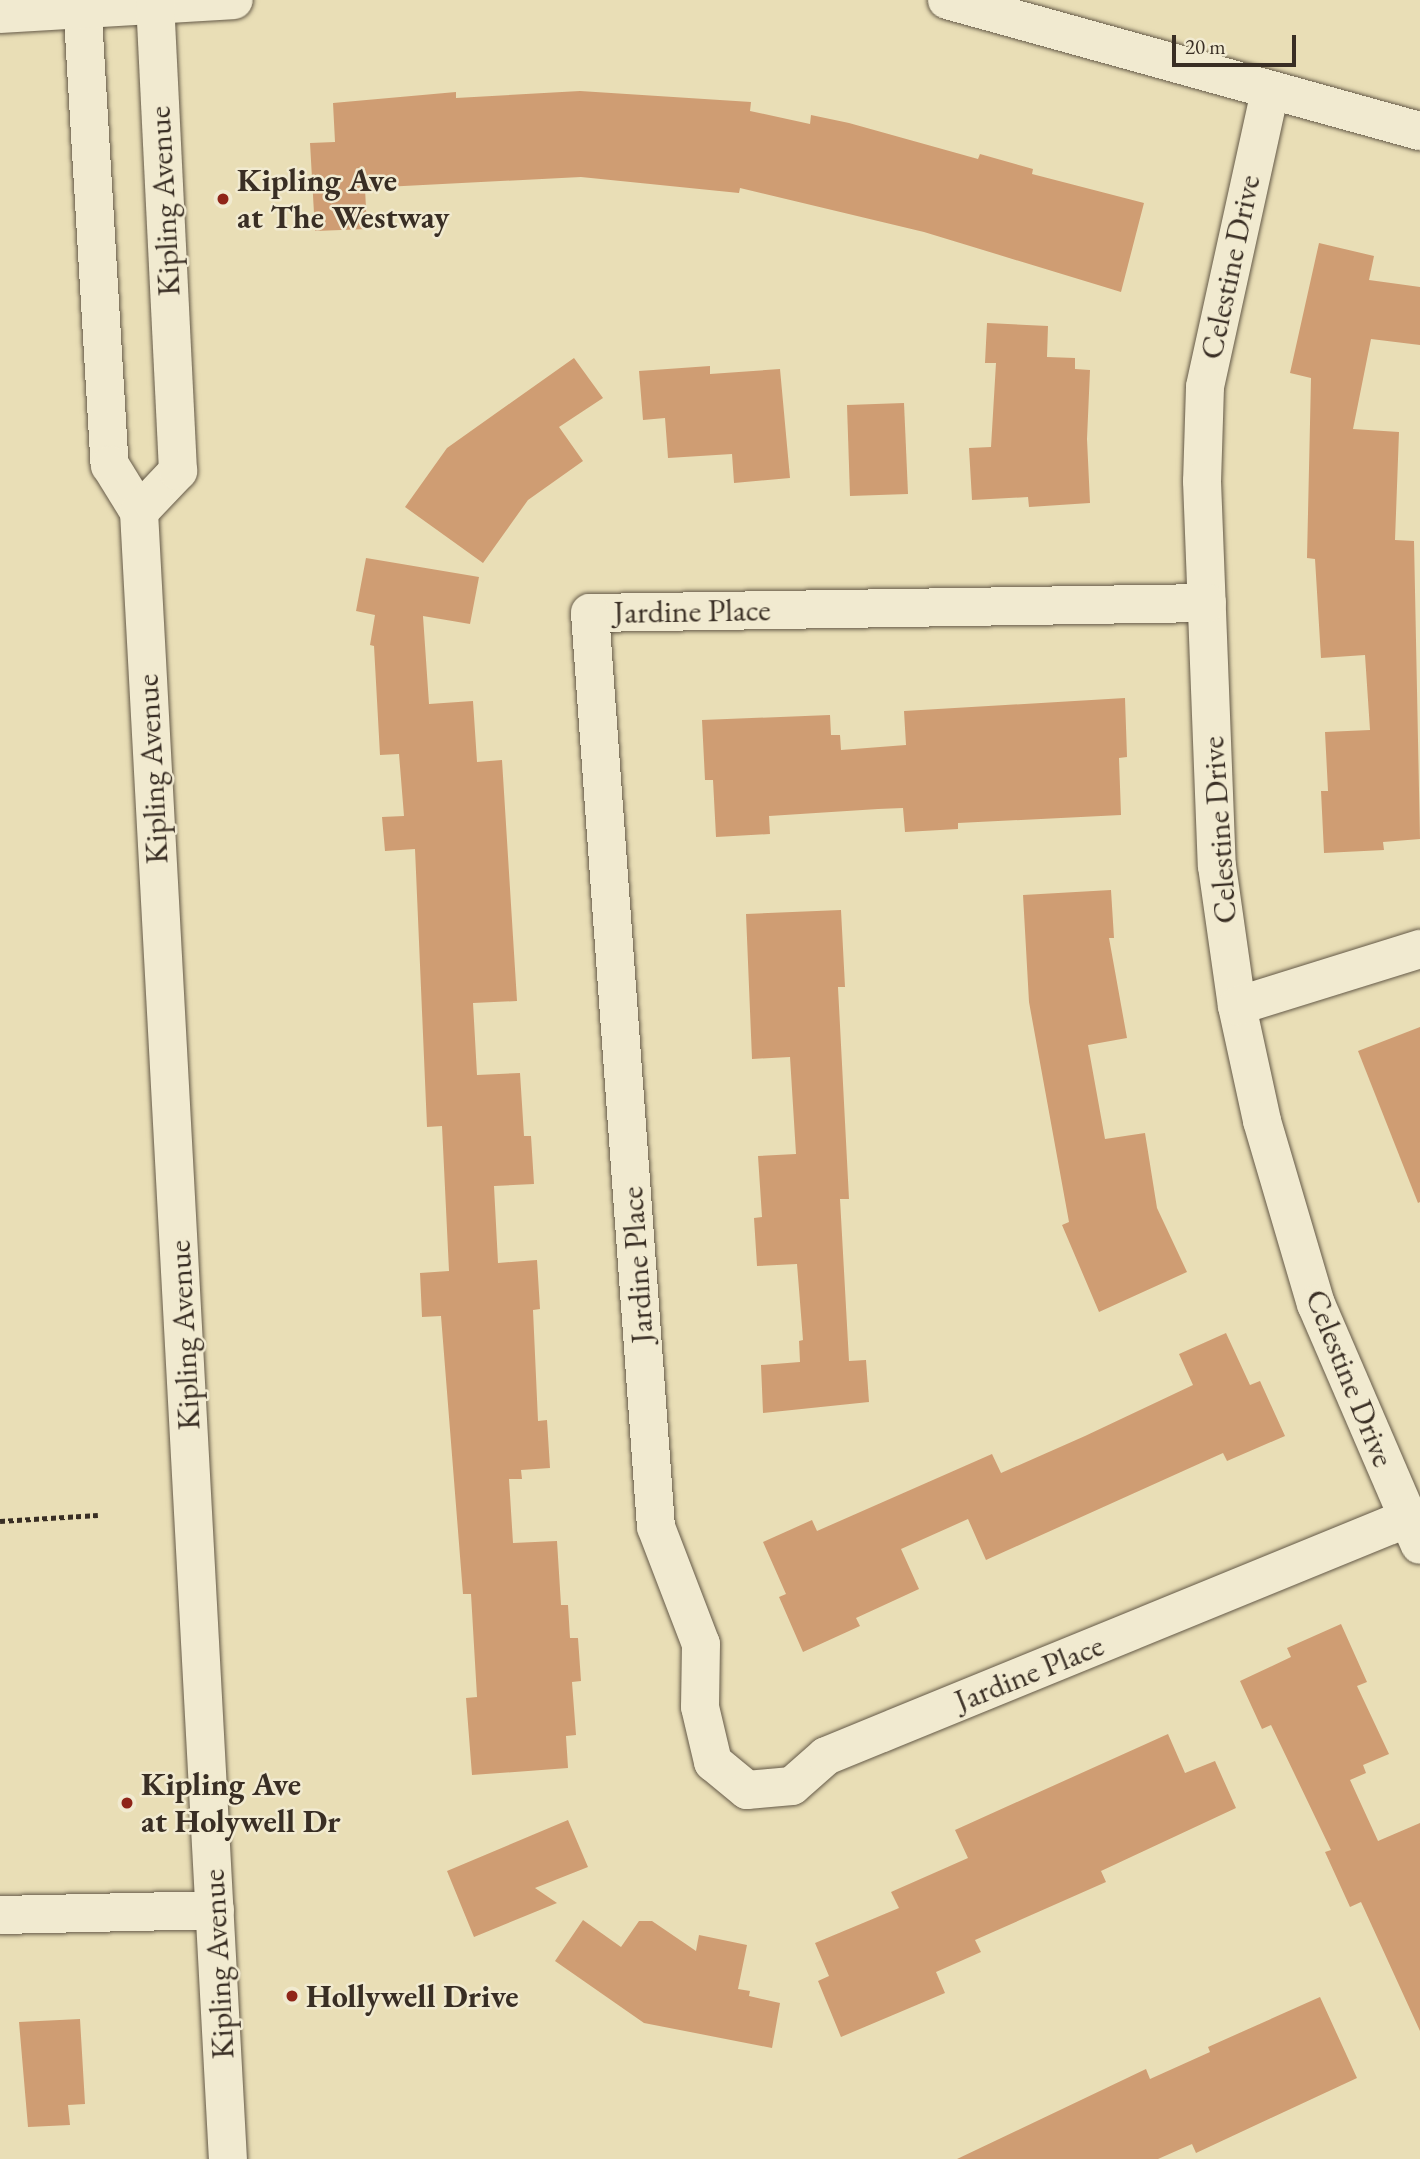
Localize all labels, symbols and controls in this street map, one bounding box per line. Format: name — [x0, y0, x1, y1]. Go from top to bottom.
scale bar — [1175, 21, 1299, 65]
text: 20 m — [1185, 33, 1226, 60]
street label: Kipling Avenue — [140, 105, 188, 297]
place label: Kipling Ave at The Westway — [237, 162, 449, 237]
street label: Celestine Drive — [1192, 171, 1268, 363]
marker: Kipling Ave at The Westway — [215, 191, 231, 207]
street label: Jardine Place — [613, 590, 771, 632]
street label: Kipling Avenue — [128, 673, 176, 865]
street label: Celestine Drive — [1193, 735, 1245, 925]
street label: Jardine Place — [612, 1185, 662, 1345]
street label: Kipling Avenue — [160, 1239, 208, 1431]
street label: Celestine Drive — [1297, 1284, 1403, 1472]
street label: Jardine Place — [949, 1626, 1109, 1720]
place label: Kipling Ave at Holywell Dr — [141, 1766, 340, 1841]
marker: Kipling Ave at Holywell Dr — [119, 1795, 135, 1811]
street label: Kipling Avenue — [194, 1868, 242, 2060]
place label: Hollywell Drive — [306, 1977, 519, 2015]
marker: Hollywell Drive — [284, 1988, 300, 2004]

